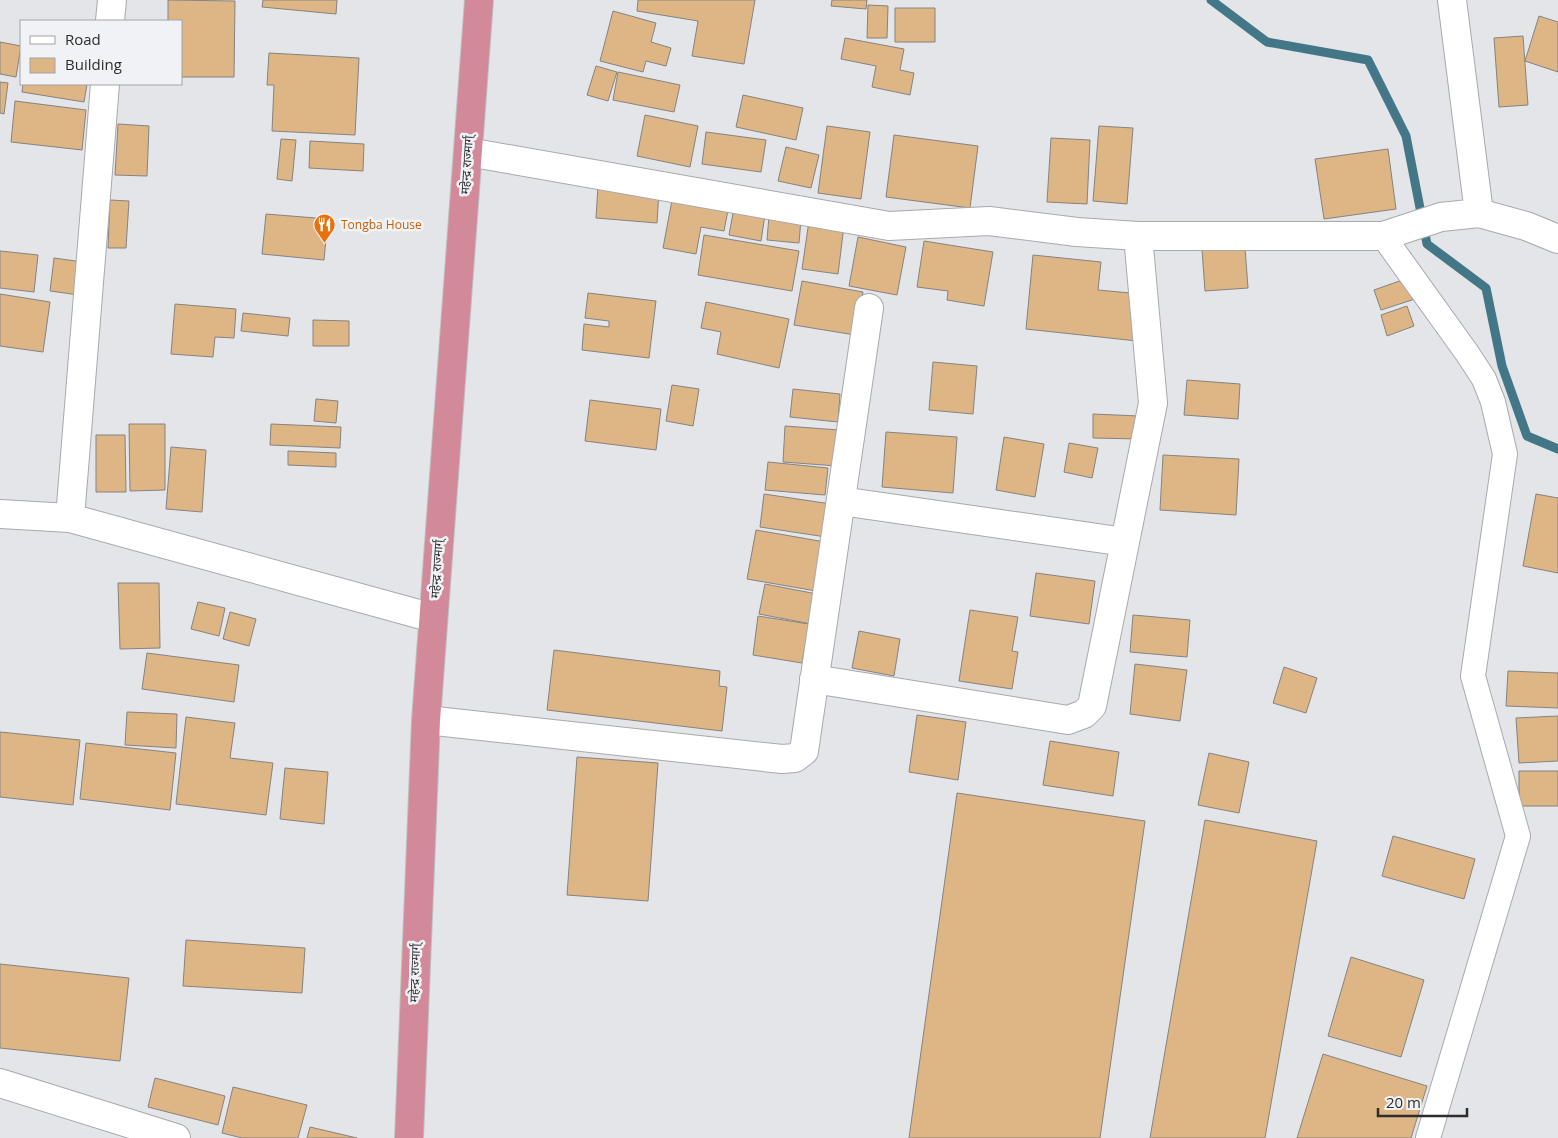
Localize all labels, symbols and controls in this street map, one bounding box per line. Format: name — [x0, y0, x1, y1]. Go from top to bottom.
legend — [20, 20, 182, 85]
text: Road — [65, 29, 101, 49]
text: Building — [65, 54, 122, 74]
street label: महेन्द्र राज्मार्ग् — [456, 133, 477, 195]
restaurant icon: Tongba House — [313, 213, 337, 244]
place label: Tongba House — [341, 216, 422, 233]
street label: महेन्द्र राज्मार्ग् — [426, 537, 447, 599]
street label: महेन्द्र राज्मार्ग् — [405, 941, 424, 1003]
scale bar — [1378, 1086, 1467, 1118]
text: 20 m — [1386, 1092, 1421, 1112]

